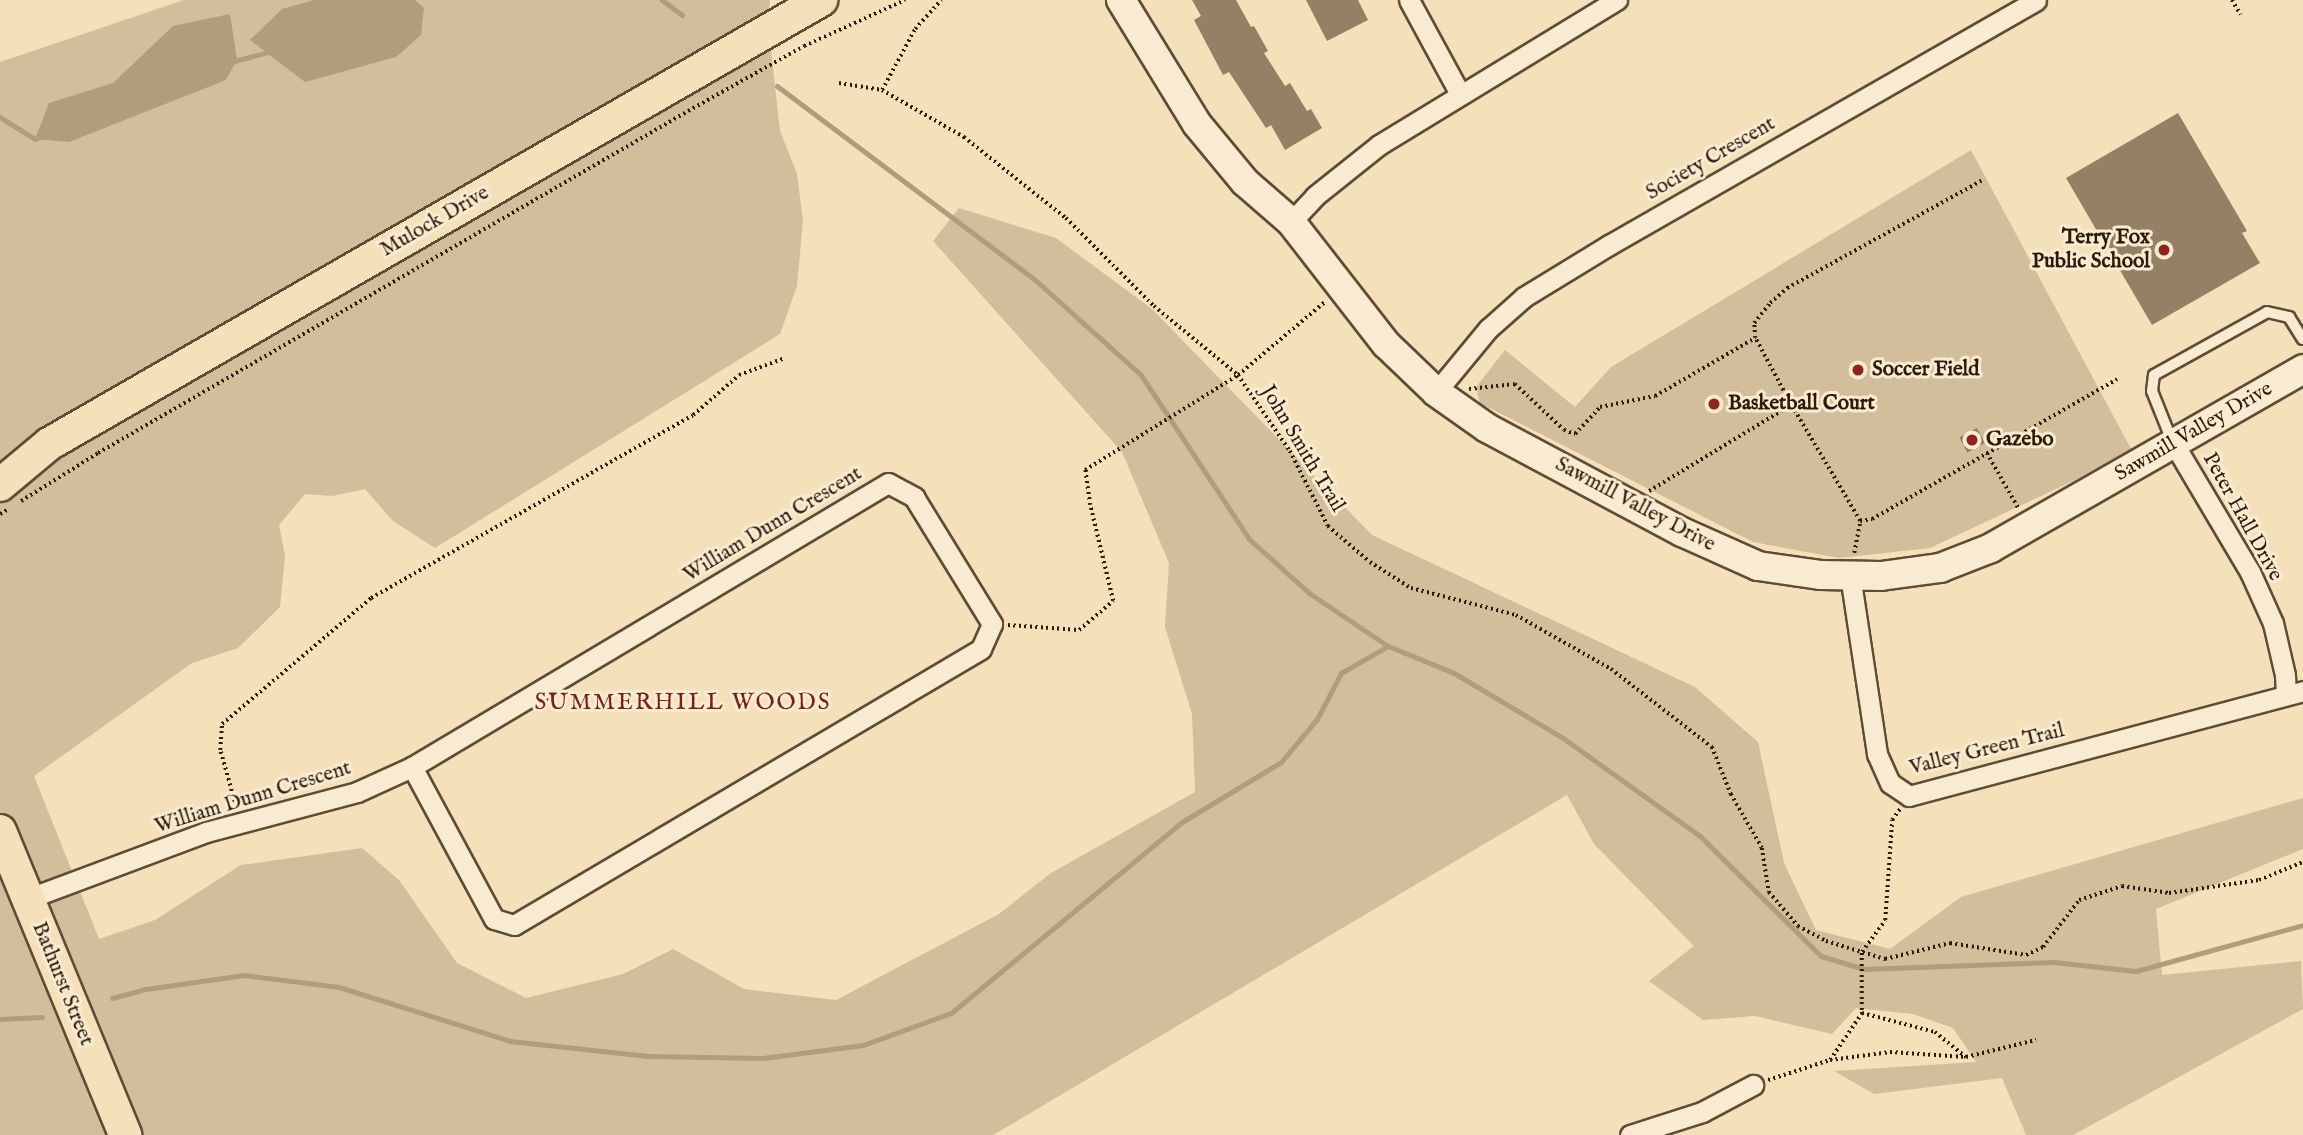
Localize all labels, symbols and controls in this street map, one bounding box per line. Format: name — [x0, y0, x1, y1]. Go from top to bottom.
street label: Society Crescent — [1642, 112, 1780, 206]
street label: Mulock Drive — [376, 181, 494, 263]
place label: Terry Fox Public School — [2032, 225, 2150, 275]
marker: Terry Fox Public School — [2156, 242, 2172, 258]
place label: Soccer Field — [1872, 357, 1979, 383]
marker: Soccer Field — [1850, 362, 1866, 378]
street label: Sawmill Valley Drive — [2111, 377, 2277, 487]
street label: John Smith Trail — [1254, 381, 1350, 517]
place label: Basketball Court — [1728, 391, 1875, 417]
marker: Basketball Court — [1706, 396, 1722, 412]
place label: Gazebo — [1986, 427, 2054, 453]
marker: Gazebo — [1964, 432, 1980, 448]
street label: Peter Hall Drive — [2196, 448, 2288, 586]
street label: Sawmill Valley Drive — [1551, 452, 1719, 558]
street label: William Dunn Crescent — [679, 462, 867, 588]
district label: SUMMERHILL WOODS — [536, 689, 830, 717]
street label: Valley Green Trail — [1907, 719, 2067, 781]
street label: William Dunn Crescent — [152, 756, 354, 840]
street label: Bathurst Street — [26, 918, 98, 1050]

